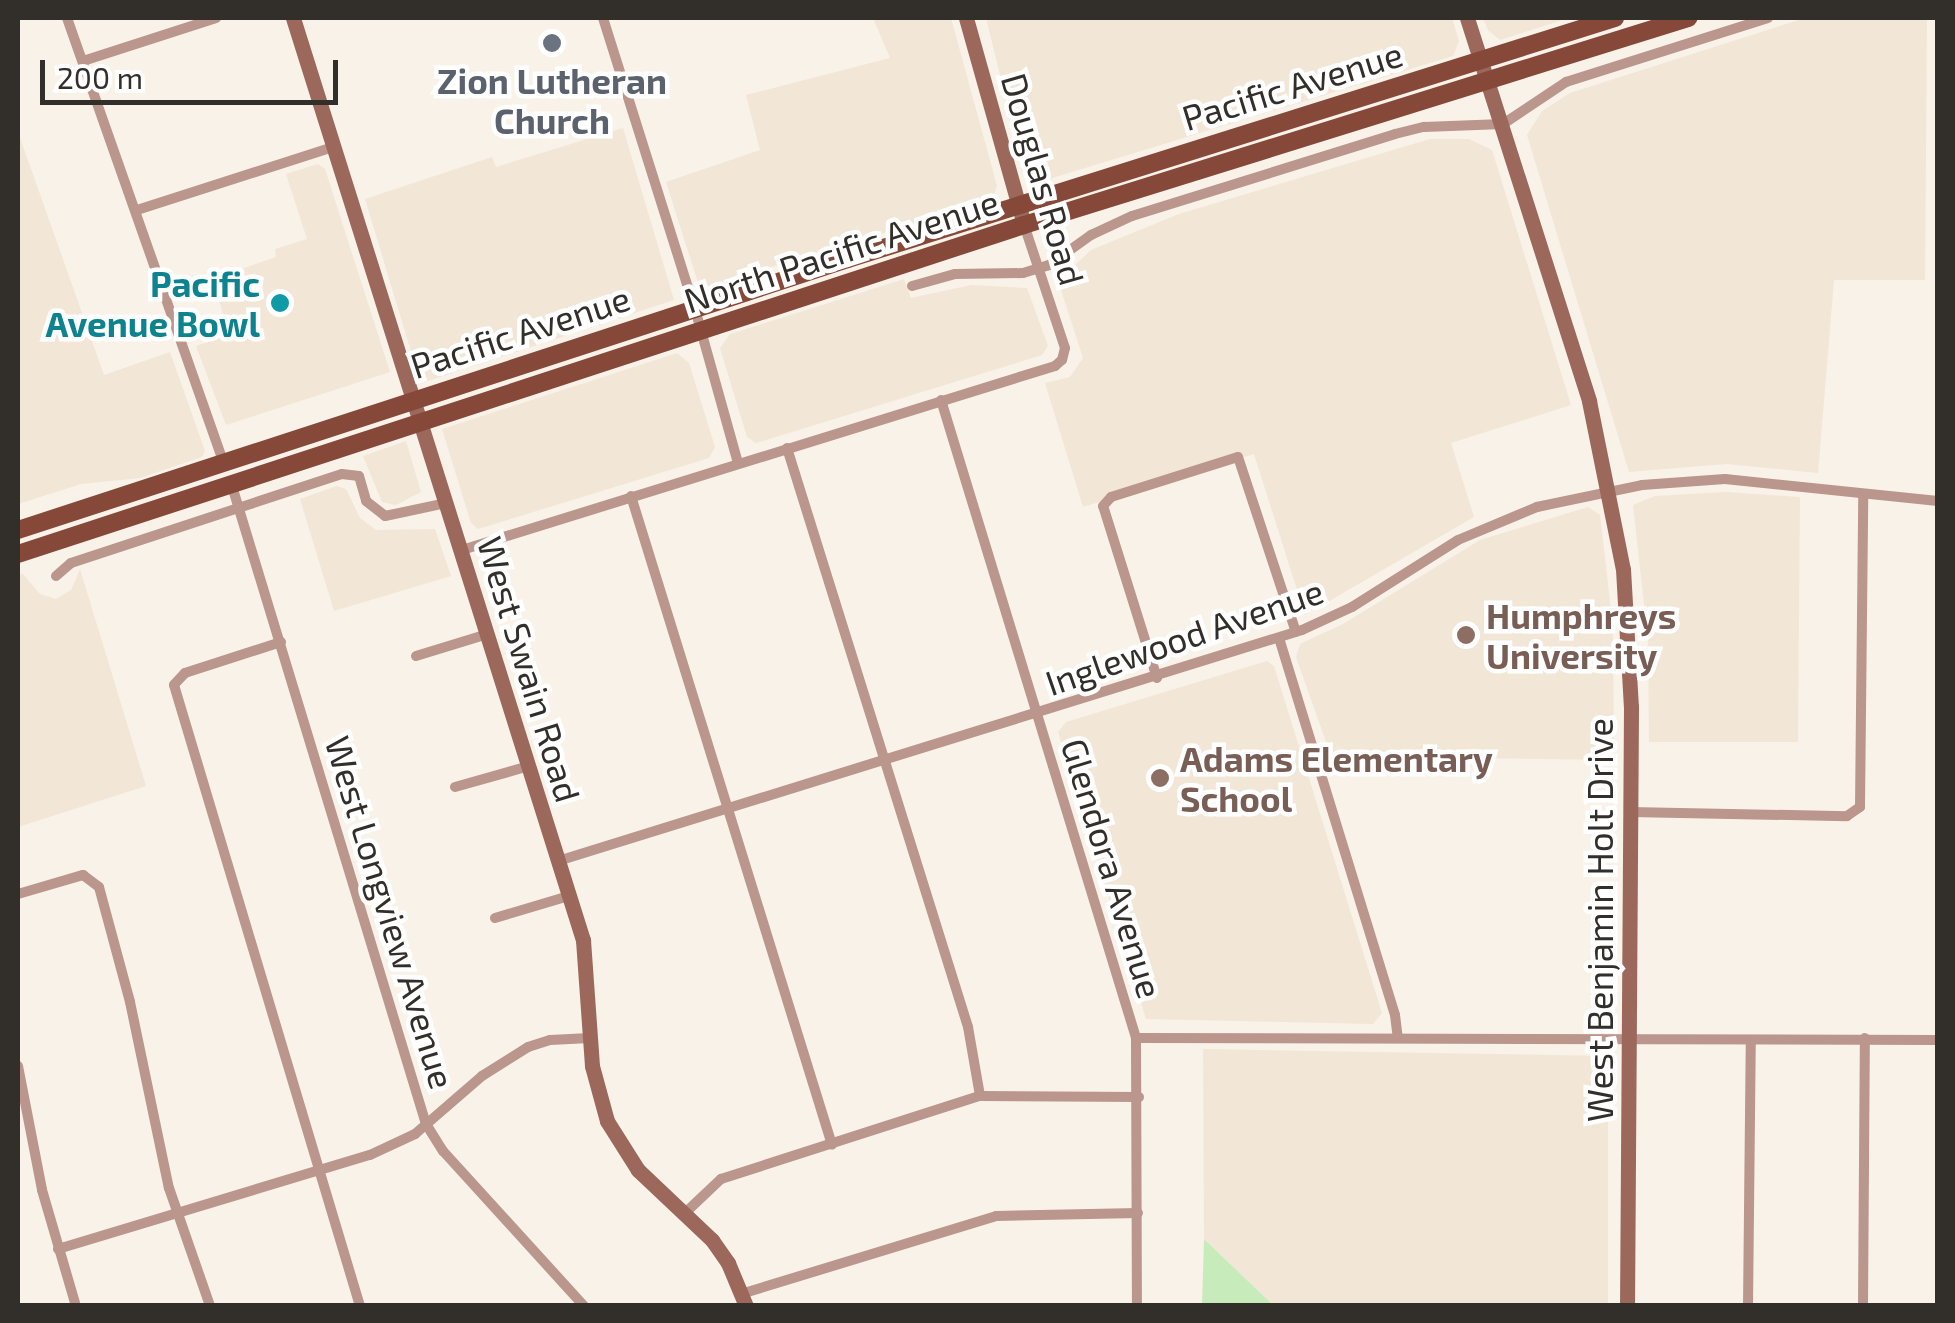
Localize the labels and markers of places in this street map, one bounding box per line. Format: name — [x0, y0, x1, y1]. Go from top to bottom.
marker: Zion Lutheran Church — [541, 32, 563, 54]
place label: Zion Lutheran Church — [437, 59, 667, 141]
place label: Pacific Avenue Bowl — [45, 262, 260, 344]
marker: Pacific Avenue Bowl — [269, 292, 291, 314]
place label: Humphreys University — [1486, 594, 1676, 676]
marker: Humphreys University — [1455, 624, 1477, 646]
place label: Adams Elementary School — [1180, 737, 1493, 819]
marker: Adams Elementary School — [1149, 767, 1171, 789]

